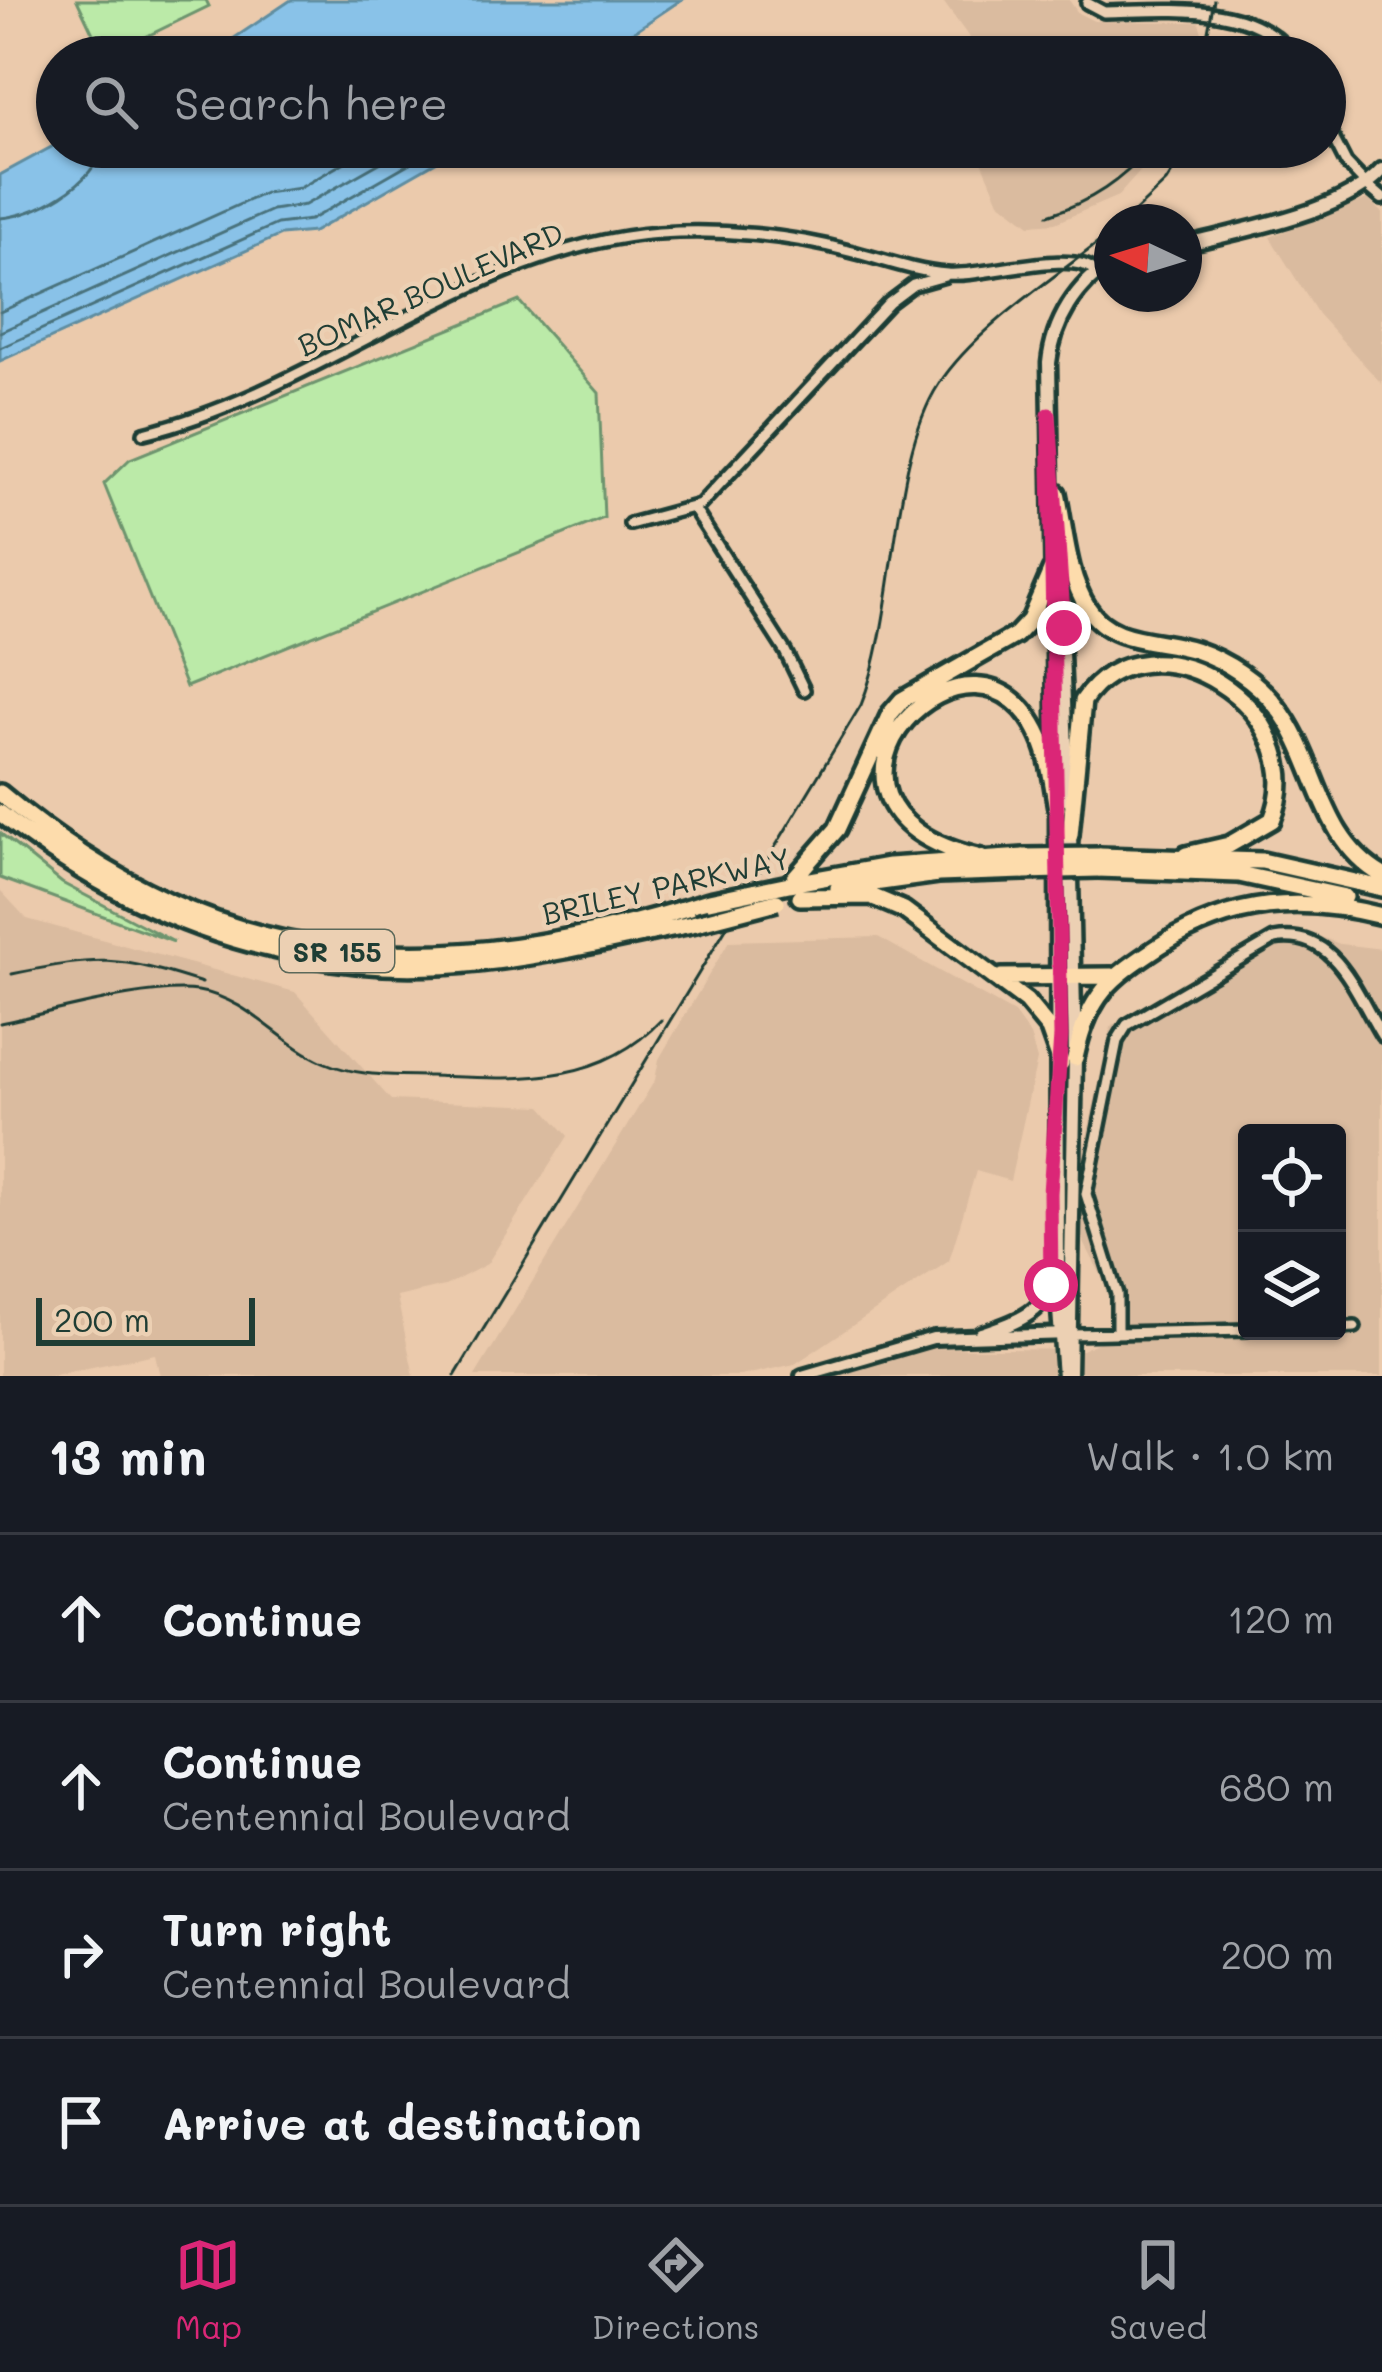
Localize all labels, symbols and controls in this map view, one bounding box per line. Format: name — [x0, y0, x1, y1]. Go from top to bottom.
search box — [36, 36, 1346, 168]
icon: search — [78, 69, 144, 135]
text: Search here — [174, 73, 448, 131]
north arrow — [1094, 204, 1202, 312]
street label: BOMAR BOULEVARD — [291, 211, 569, 365]
route end — [1037, 601, 1091, 655]
street label: BRILEY PARKWAY — [538, 837, 794, 933]
road number: SR 155 — [280, 930, 394, 972]
map controls — [1238, 1124, 1346, 1340]
button: locate — [1238, 1124, 1346, 1232]
button: layers — [1238, 1232, 1346, 1340]
route start — [1024, 1258, 1078, 1312]
scale bar — [36, 1292, 255, 1345]
text: 200 m — [54, 1297, 150, 1340]
text: 13 min — [48, 1421, 207, 1488]
text: Walk · 1.0 km — [1086, 1429, 1334, 1480]
icon: ahead — [48, 1585, 114, 1651]
text: Continue — [162, 1589, 362, 1647]
text: 120 m — [1227, 1592, 1334, 1643]
text: Continue — [162, 1731, 362, 1789]
icon: ahead — [48, 1753, 114, 1819]
text: 680 m — [1219, 1760, 1334, 1811]
text: Centennial Boulevard — [162, 1789, 570, 1840]
text: Turn right — [162, 1899, 391, 1957]
icon: right — [48, 1921, 114, 1987]
text: 200 m — [1221, 1928, 1334, 1979]
text: Centennial Boulevard — [162, 1957, 570, 2008]
icon: arrive — [48, 2089, 114, 2155]
text: Arrive at destination — [162, 2093, 642, 2151]
tab: Map — [175, 2232, 242, 2347]
tab: Directions — [592, 2232, 759, 2347]
tab: Saved — [1109, 2232, 1207, 2347]

